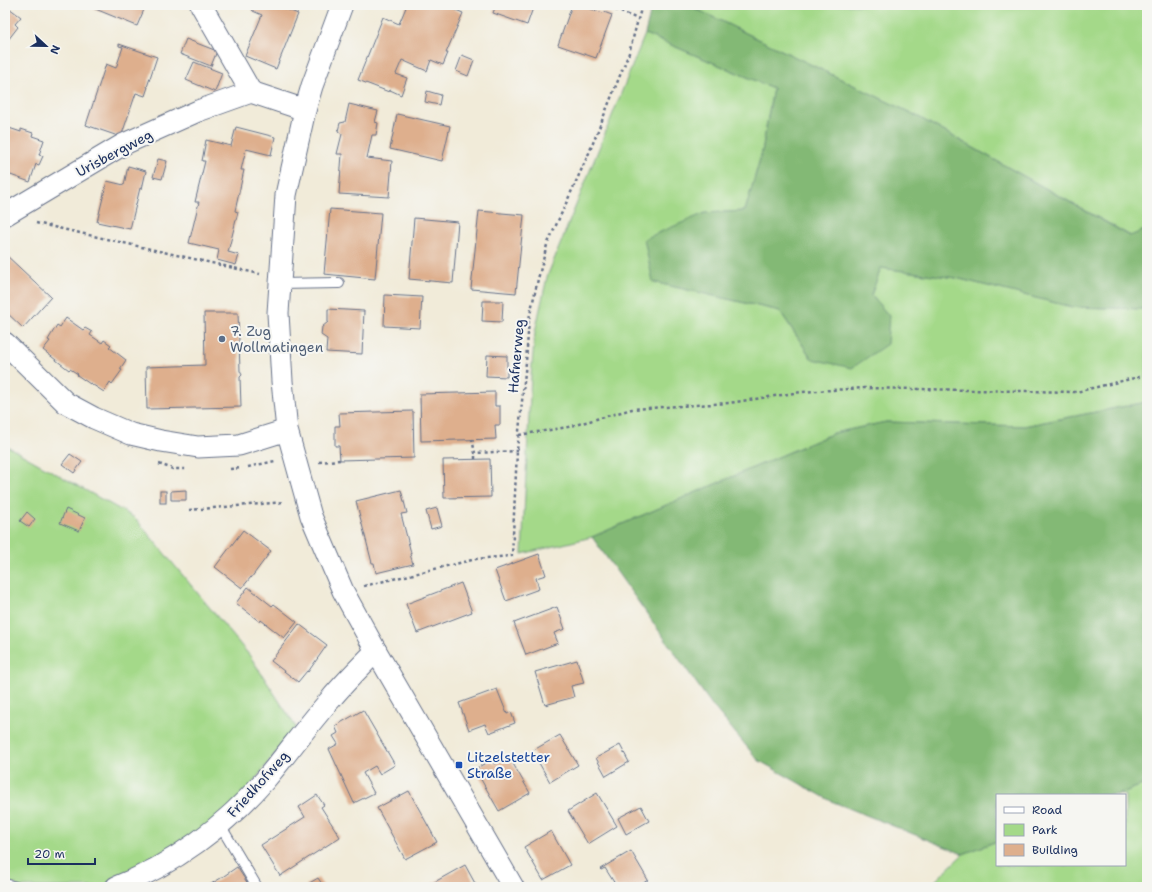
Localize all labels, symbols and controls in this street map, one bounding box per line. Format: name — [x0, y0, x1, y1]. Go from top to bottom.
north arrow — [26, 26, 66, 66]
text: N — [46, 43, 63, 57]
street label: Urisbergweg — [73, 125, 155, 181]
street label: Hafnerweg — [504, 318, 528, 394]
place label: 7. Zug Wollmatingen — [230, 322, 324, 356]
marker: 7. Zug Wollmatingen — [217, 334, 227, 344]
street label: Friedhofweg — [223, 747, 293, 821]
place label: Litzelstetter Straße — [467, 748, 551, 782]
marker: Litzelstetter Straße — [454, 760, 464, 770]
legend — [996, 794, 1126, 866]
text: Road — [1032, 802, 1063, 818]
text: Park — [1032, 822, 1058, 838]
scale bar — [28, 840, 95, 866]
text: Building — [1032, 842, 1078, 858]
text: 20 m — [34, 846, 65, 862]

